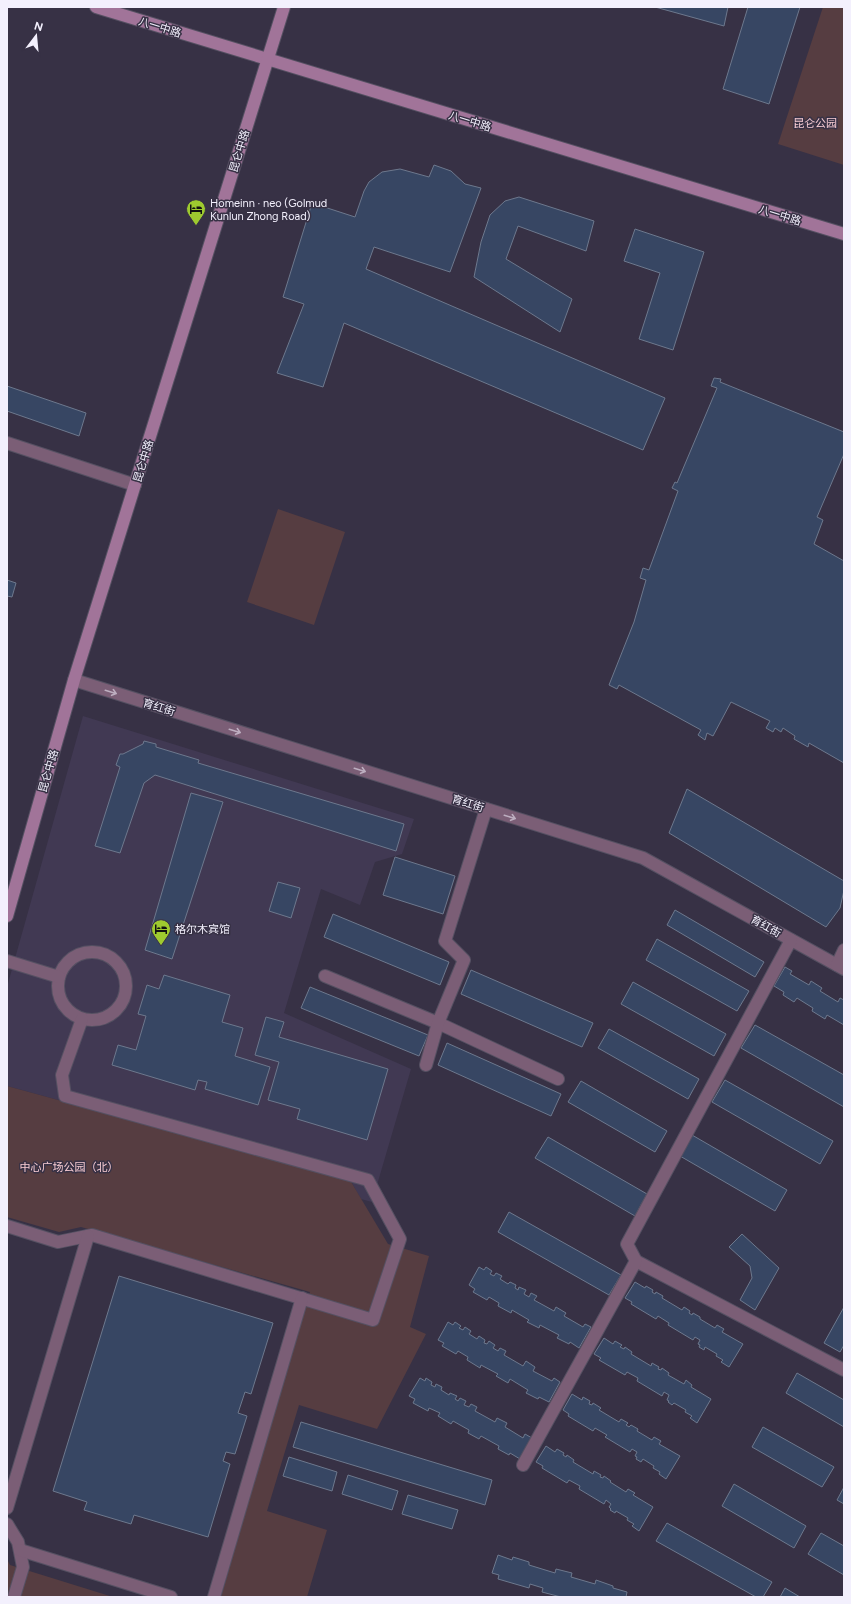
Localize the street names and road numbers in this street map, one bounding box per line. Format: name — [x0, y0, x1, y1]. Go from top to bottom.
street label: 八一中路 — [137, 15, 183, 40]
street label: 八一中路 — [447, 109, 493, 134]
street label: 昆仑中路 — [227, 128, 252, 174]
street label: 八一中路 — [757, 203, 803, 228]
street label: 昆仑中路 — [131, 438, 156, 484]
street label: 育红街 — [141, 696, 177, 719]
street label: 昆仑中路 — [36, 748, 61, 794]
street label: 育红街 — [450, 792, 486, 815]
street label: 育红街 — [748, 913, 783, 940]

